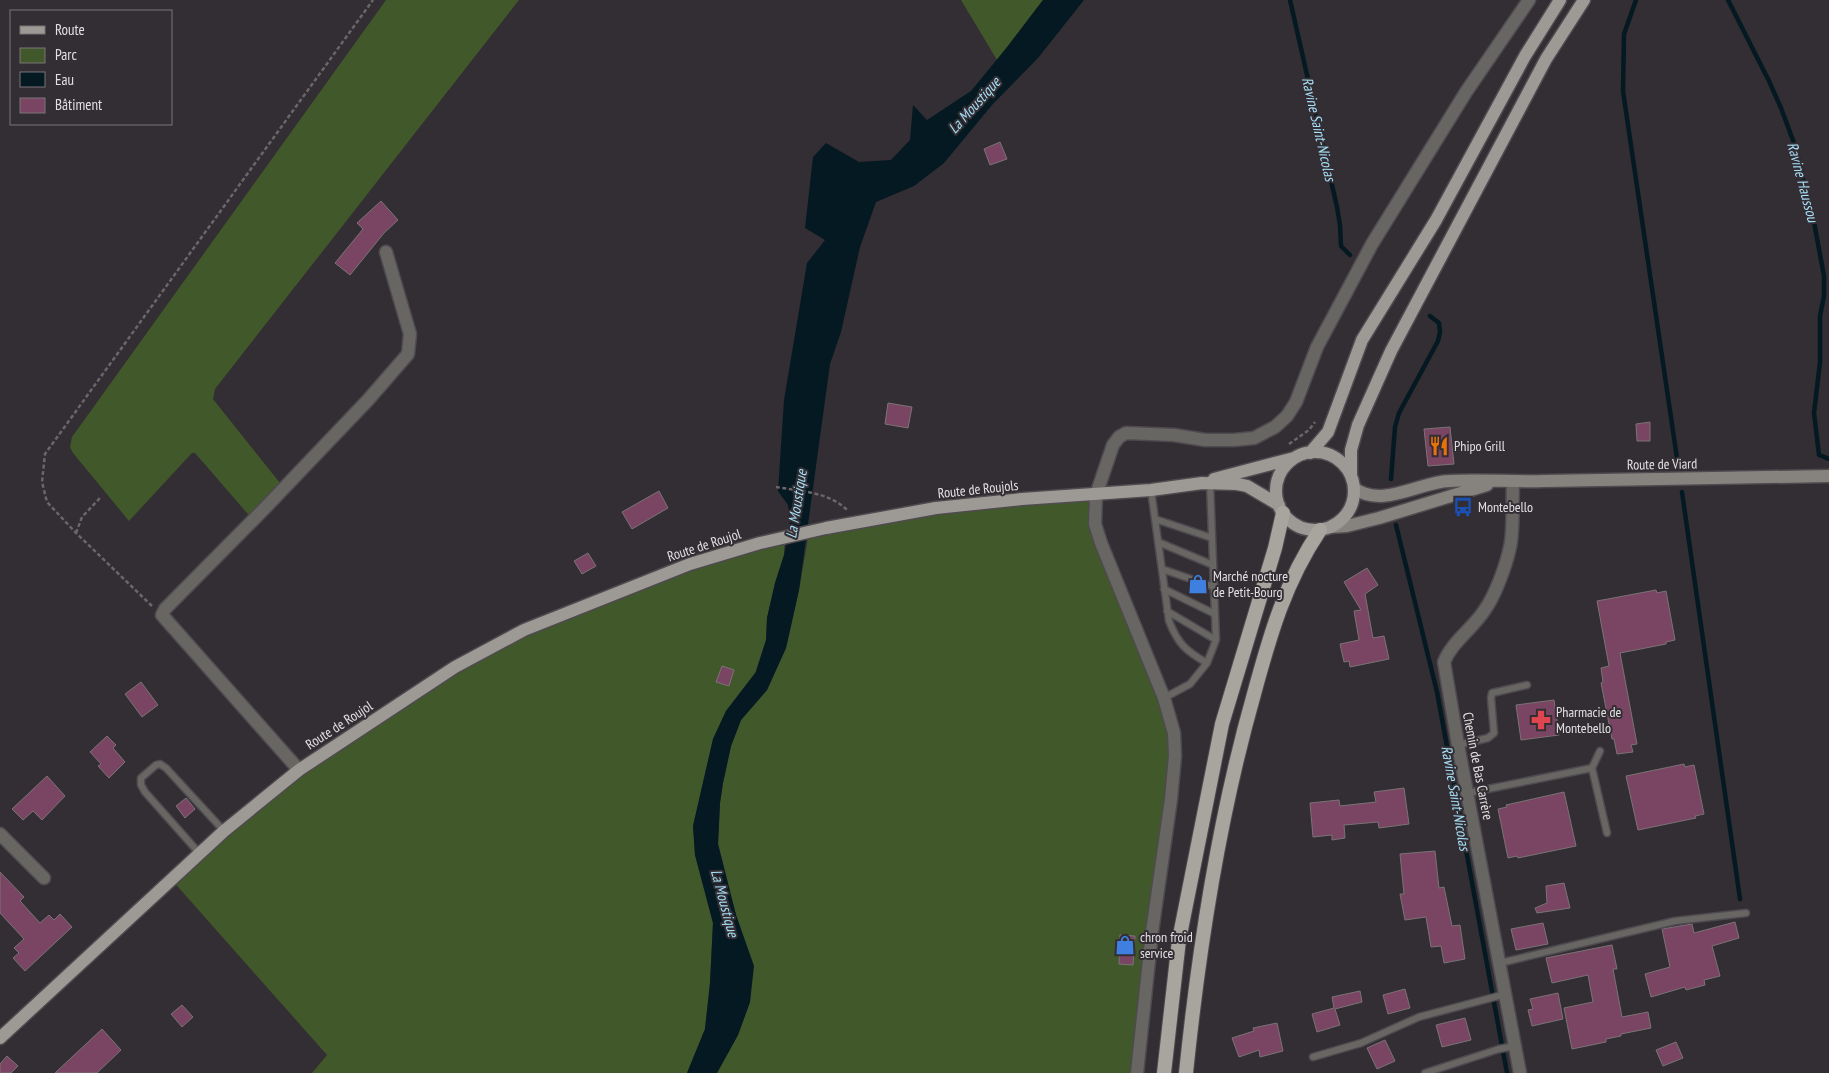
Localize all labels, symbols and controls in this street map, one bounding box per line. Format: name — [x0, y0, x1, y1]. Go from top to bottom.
legend — [10, 10, 172, 125]
text: Route — [55, 20, 85, 39]
text: Parc — [55, 45, 77, 64]
text: Eau — [55, 70, 74, 89]
water label: La Moustique — [944, 72, 1005, 137]
water label: Ravine Saint-Nicolas — [1298, 75, 1341, 185]
text: Bâtiment — [55, 95, 102, 114]
water label: Ravine Haussou — [1783, 140, 1823, 225]
restaurant icon: Phipo Grill — [1428, 435, 1450, 457]
place label: Phipo Grill — [1454, 437, 1506, 455]
street label: Route de Viard — [1627, 454, 1697, 474]
water label: La Moustique — [781, 467, 811, 540]
street label: Route de Roujols — [937, 476, 1019, 502]
bus stop icon: Montebello — [1452, 496, 1474, 518]
place label: Montebello — [1478, 498, 1533, 516]
street label: Route de Roujol — [665, 524, 744, 565]
place label: Marché nocture de Petit-Bourg — [1213, 567, 1288, 601]
shop icon: Marché nocture de Petit-Bourg — [1187, 573, 1209, 595]
street label: Route de Roujol — [302, 696, 376, 753]
place label: Pharmacie de Montebello — [1556, 703, 1621, 737]
pharmacy icon: Pharmacie de Montebello — [1530, 709, 1552, 731]
street label: Chemin de Bas Carrère — [1459, 711, 1497, 822]
water label: Ravine Saint-Nicolas — [1437, 744, 1475, 854]
water label: La Moustique — [707, 867, 743, 940]
place label: chron froid service — [1140, 928, 1193, 962]
shop icon: chron froid service — [1114, 934, 1136, 956]

